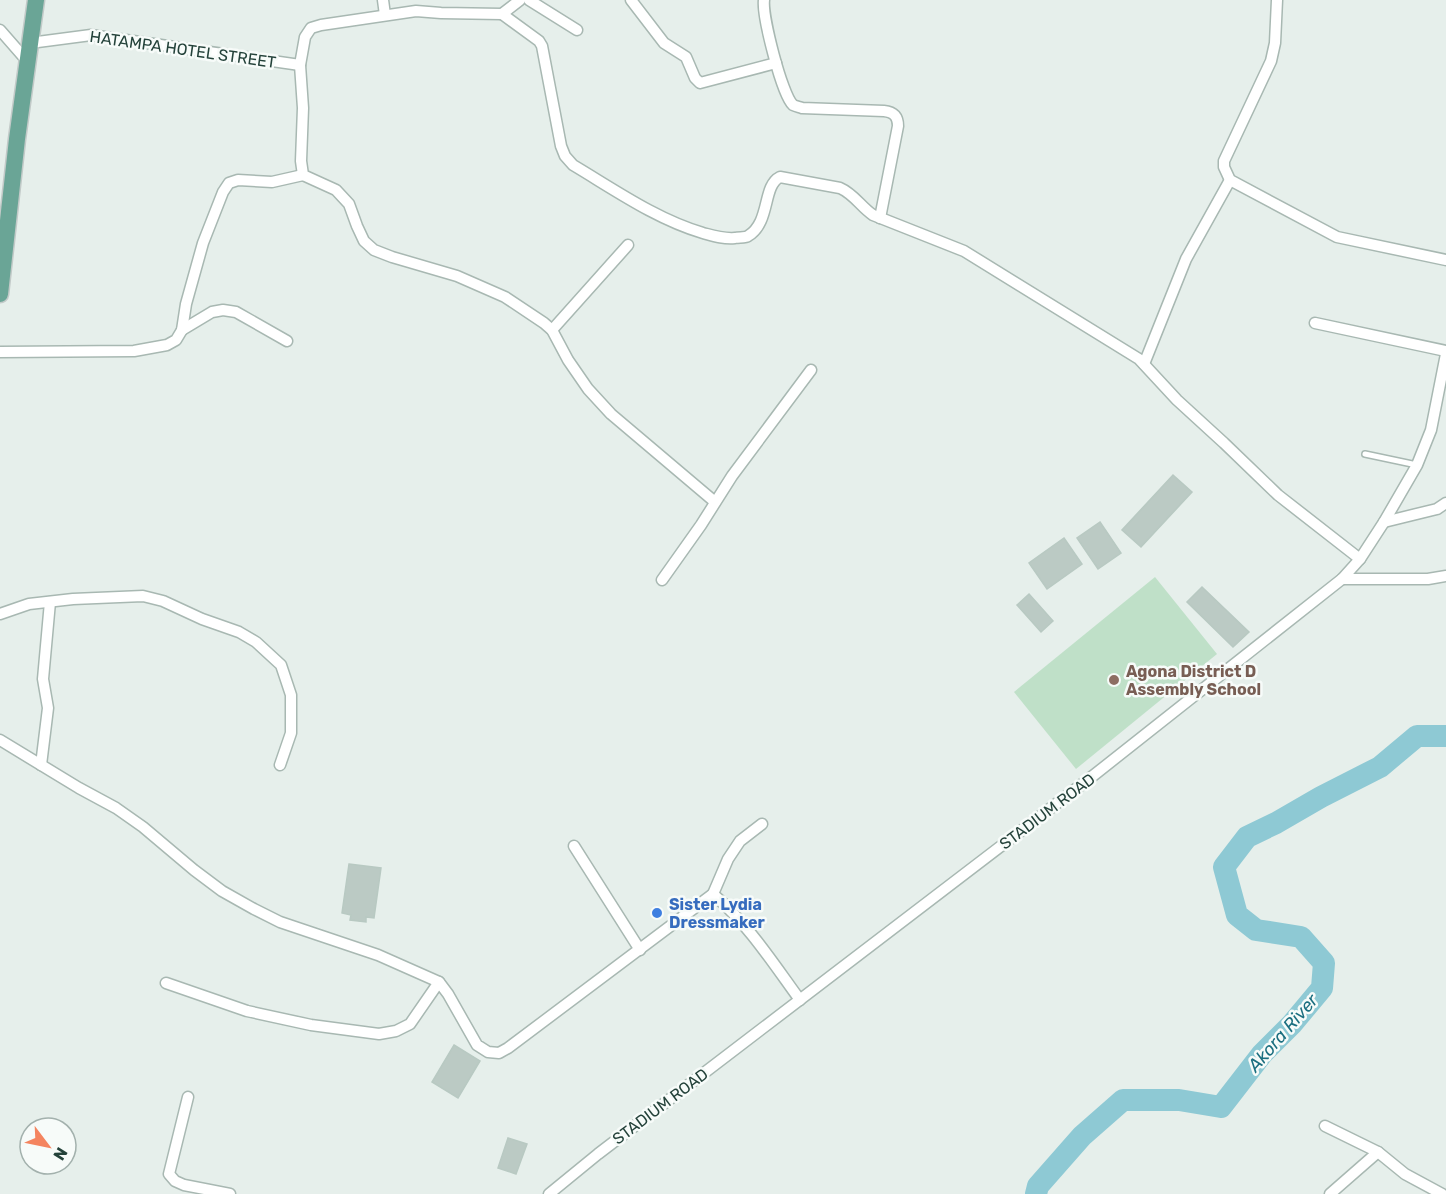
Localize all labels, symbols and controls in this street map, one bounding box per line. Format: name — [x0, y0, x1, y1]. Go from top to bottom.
street label: HATAMPA HOTEL STREET — [89, 27, 277, 72]
place label: Agona District D Assembly School — [1126, 662, 1261, 699]
marker: Agona District D Assembly School — [1107, 673, 1121, 687]
street label: STADIUM ROAD — [996, 769, 1099, 854]
place label: Sister Lydia Dressmaker — [669, 895, 765, 932]
marker: Sister Lydia Dressmaker — [650, 906, 664, 920]
water label: Akora River — [1243, 989, 1323, 1077]
street label: STADIUM ROAD — [609, 1064, 712, 1149]
north arrow — [18, 1116, 78, 1176]
text: N — [49, 1144, 71, 1164]

